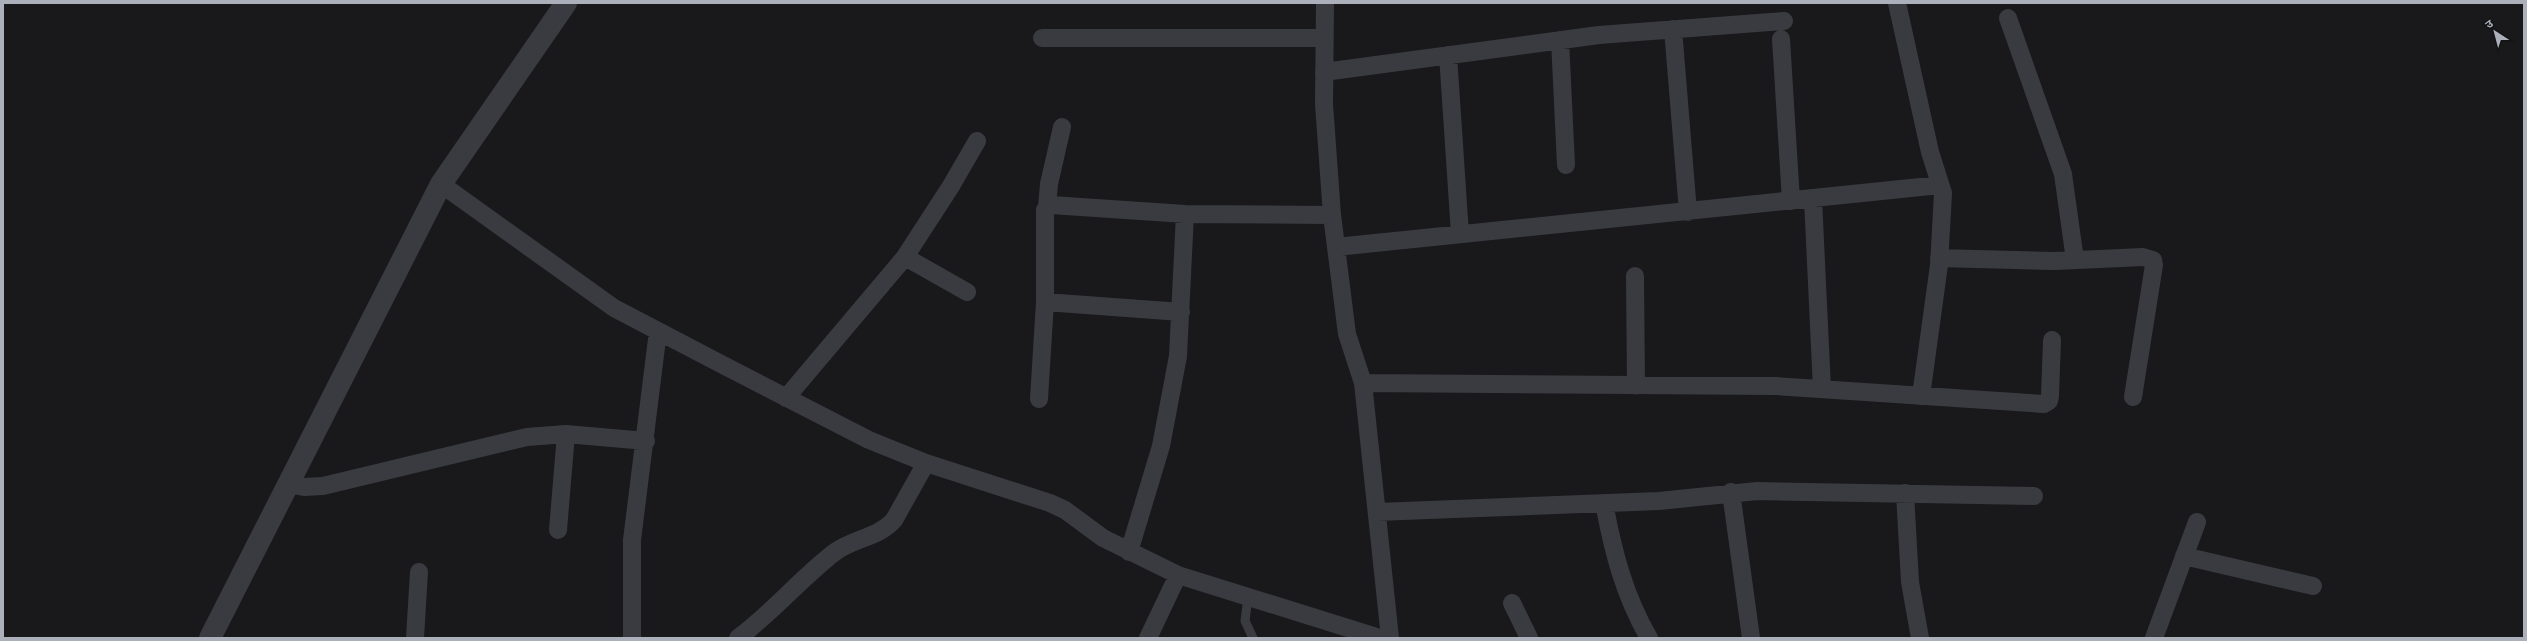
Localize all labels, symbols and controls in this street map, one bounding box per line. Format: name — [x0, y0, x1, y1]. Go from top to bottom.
north arrow — [2475, 12, 2515, 52]
text: उ — [2482, 15, 2496, 31]

